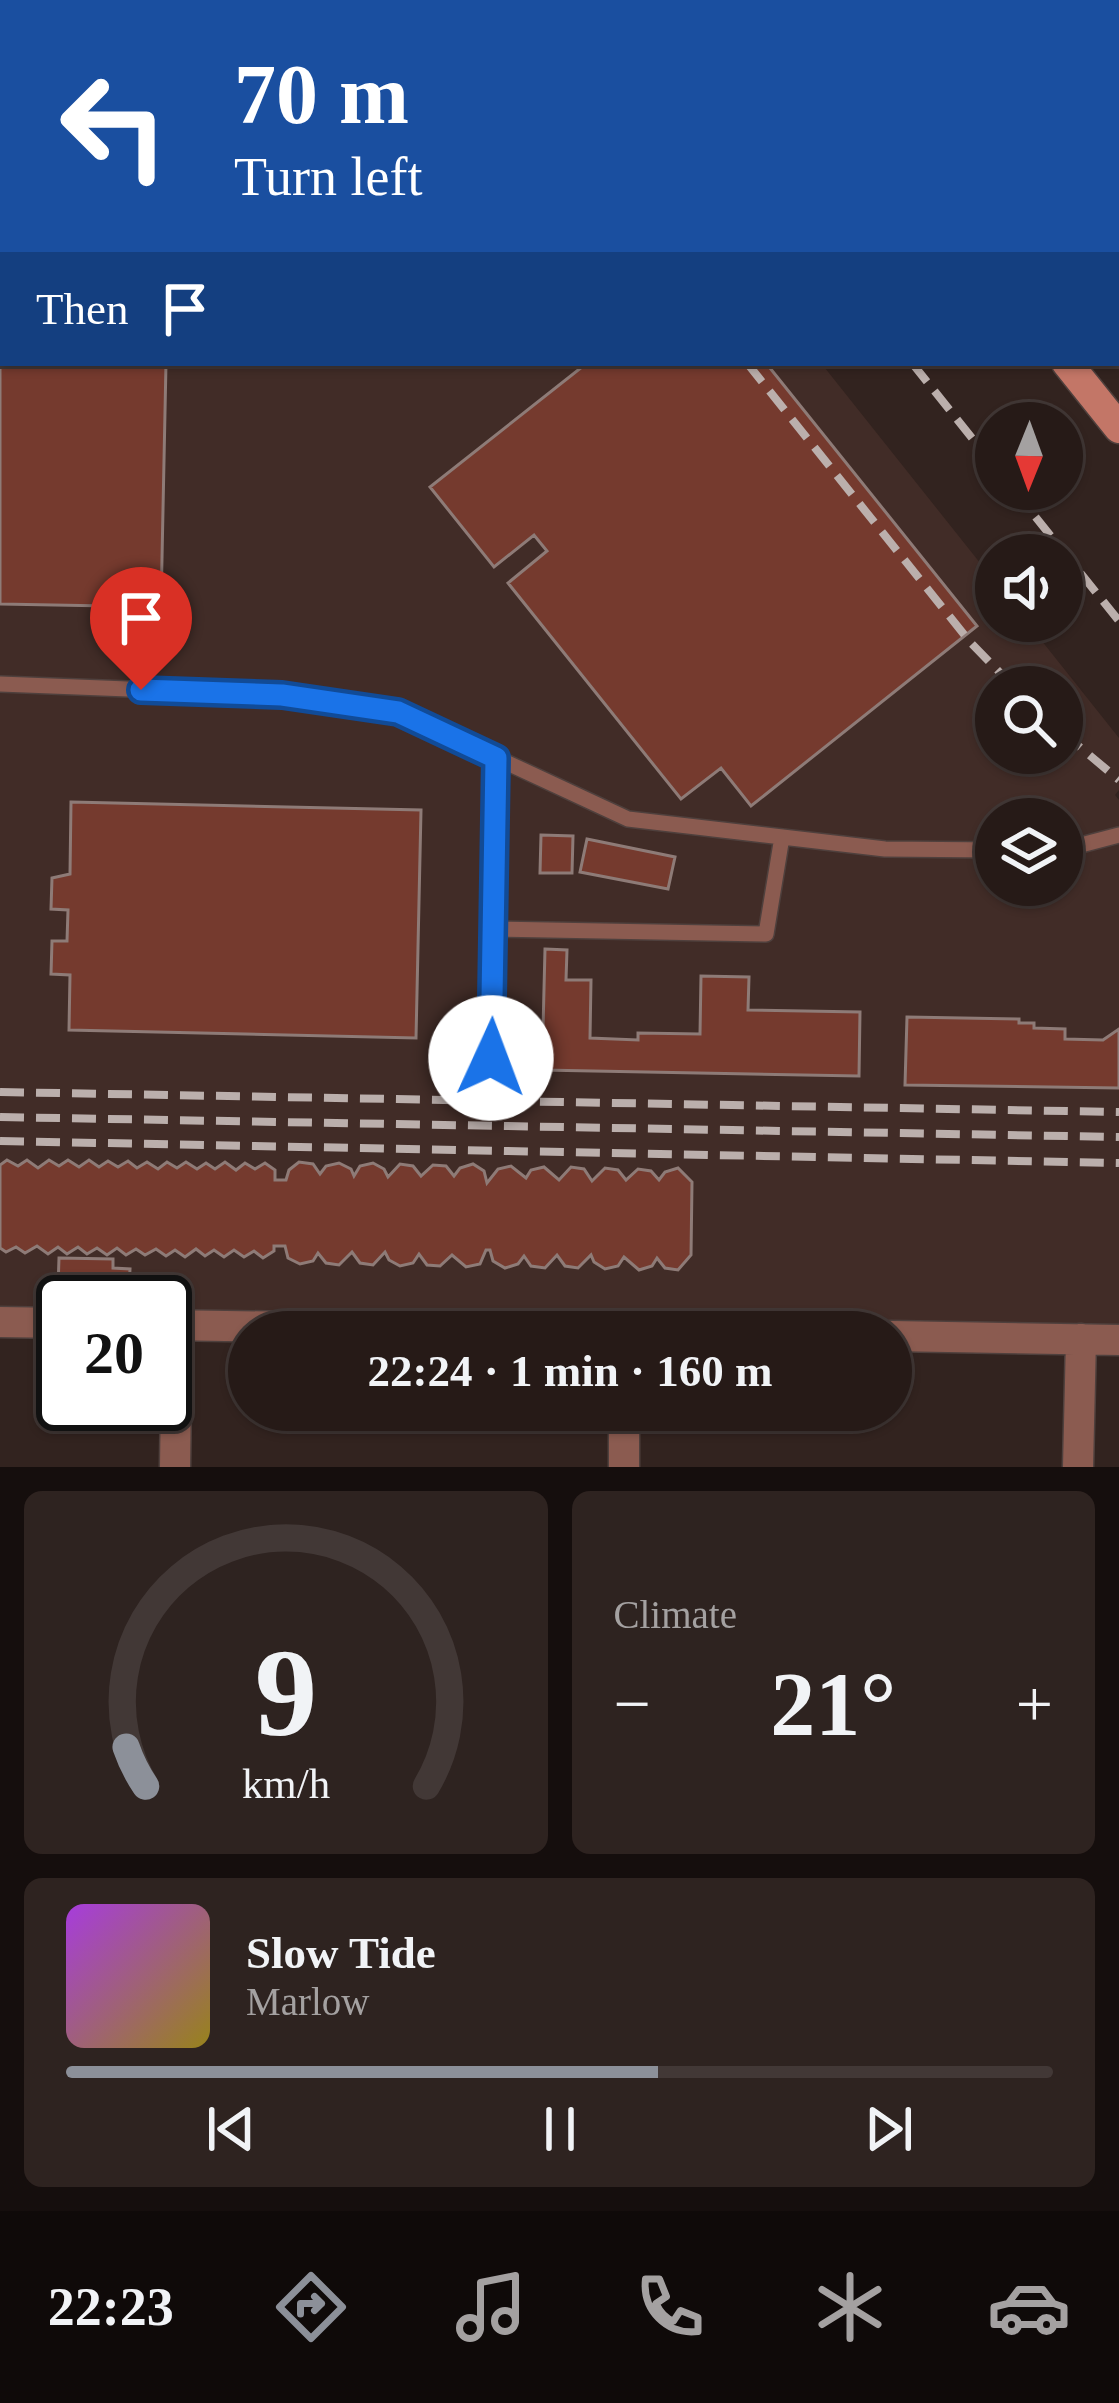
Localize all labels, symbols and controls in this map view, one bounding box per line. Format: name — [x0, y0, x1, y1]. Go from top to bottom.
icon: left — [36, 48, 192, 204]
text: 70 m — [234, 48, 409, 141]
text: Turn left — [234, 147, 423, 207]
icon: arrive — [152, 276, 218, 342]
text: Then — [36, 284, 128, 334]
north arrow — [975, 402, 1083, 510]
map controls — [975, 402, 1083, 906]
button: sound — [975, 534, 1083, 642]
pin — [90, 567, 192, 690]
icon: arrive — [108, 585, 174, 651]
button: search — [975, 666, 1083, 774]
button: layers — [975, 798, 1083, 906]
position arrow — [428, 995, 554, 1121]
speed limit sign: 20 — [36, 1275, 192, 1431]
text: 22:24 · 1 min · 160 m — [368, 1346, 773, 1396]
text: Climate — [614, 1593, 737, 1636]
text: 9 — [255, 1624, 317, 1762]
text: 21° — [770, 1655, 896, 1754]
text: − — [614, 1667, 651, 1740]
text: + — [1016, 1667, 1053, 1740]
text: km/h — [242, 1759, 330, 1806]
text: Slow Tide — [246, 1928, 436, 1978]
text: Marlow — [246, 1980, 369, 2023]
icon: previous — [198, 2096, 264, 2162]
icon: pause — [527, 2096, 593, 2162]
icon: next — [856, 2096, 922, 2162]
icon: directions — [269, 2265, 353, 2349]
icon: music — [449, 2265, 533, 2349]
icon: phone — [628, 2265, 712, 2349]
icon: climate — [808, 2265, 892, 2349]
icon: car — [987, 2265, 1071, 2349]
text: 22:23 — [48, 2277, 174, 2337]

